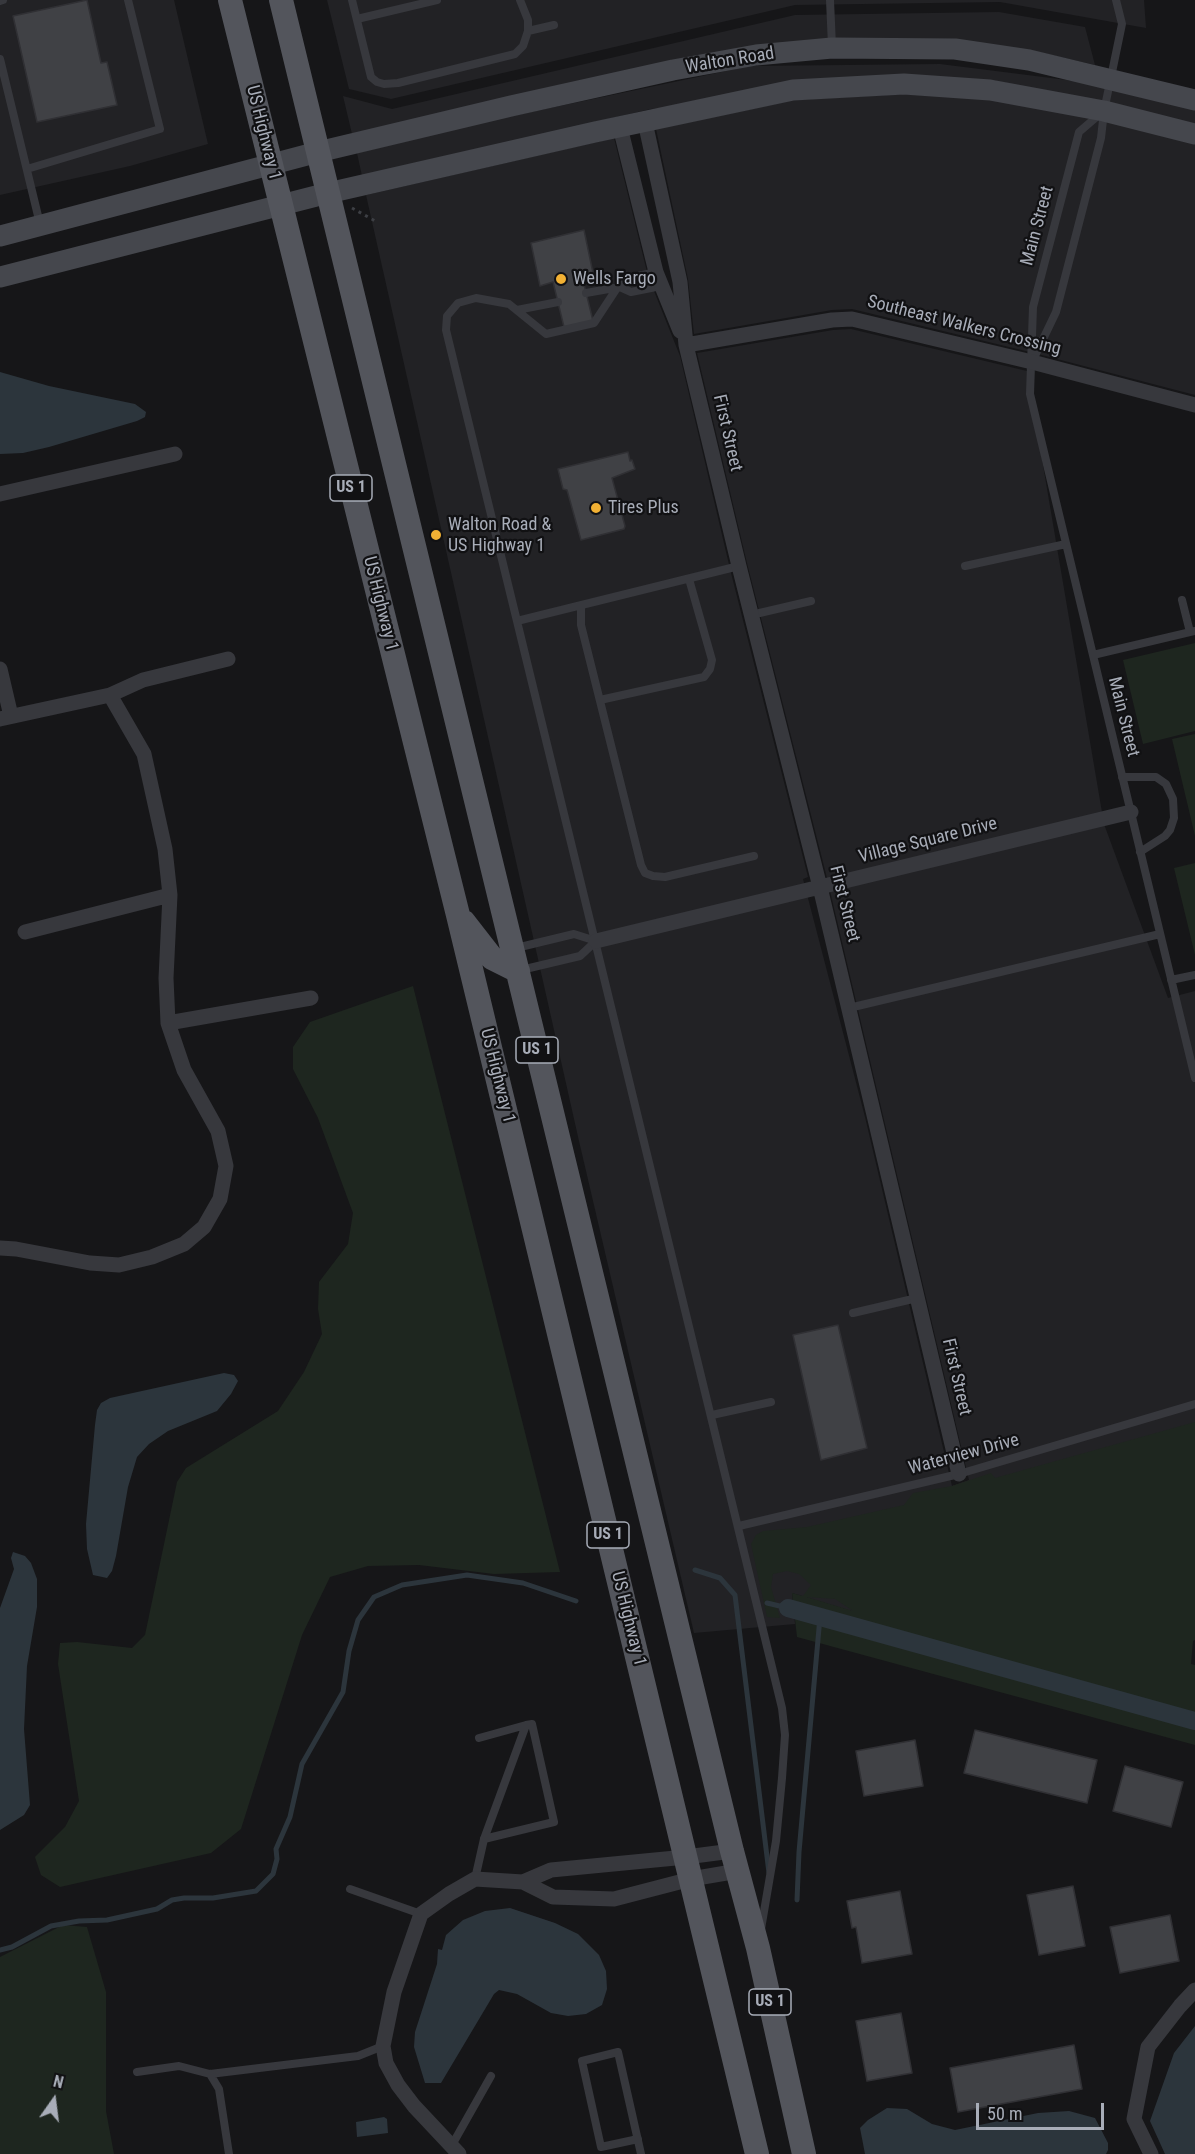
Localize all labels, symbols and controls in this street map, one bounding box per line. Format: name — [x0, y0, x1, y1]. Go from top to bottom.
street label: Walton Road — [684, 43, 776, 79]
street label: US Highway 1 — [241, 83, 285, 183]
street label: Main Street — [1017, 184, 1059, 268]
place label: Wells Fargo — [573, 268, 656, 290]
marker: Wells Fargo — [554, 272, 568, 286]
street label: Southeast Walkers Crossing — [865, 291, 1063, 361]
street label: First Street — [708, 393, 746, 473]
road number: US 1 — [330, 475, 372, 501]
place label: Tires Plus — [608, 497, 679, 519]
marker: Tires Plus — [589, 501, 603, 515]
place label: Walton Road & US Highway 1 — [448, 514, 551, 556]
marker: Walton Road & US Highway 1 — [429, 528, 443, 542]
street label: US Highway 1 — [358, 554, 402, 654]
street label: Main Street — [1103, 675, 1143, 759]
street label: Village Square Drive — [856, 813, 1000, 869]
street label: First Street — [824, 863, 864, 945]
street label: US Highway 1 — [475, 1026, 519, 1126]
road number: US 1 — [516, 1037, 558, 1063]
street label: First Street — [937, 1337, 975, 1417]
street label: Waterview Drive — [906, 1430, 1022, 1480]
road number: US 1 — [587, 1522, 629, 1548]
street label: US Highway 1 — [606, 1569, 650, 1669]
road number: US 1 — [749, 1989, 791, 2015]
north arrow — [24, 2070, 84, 2130]
text: N — [51, 2072, 66, 2092]
scale bar — [979, 2091, 1106, 2129]
text: 50 m — [987, 2103, 1022, 2124]

